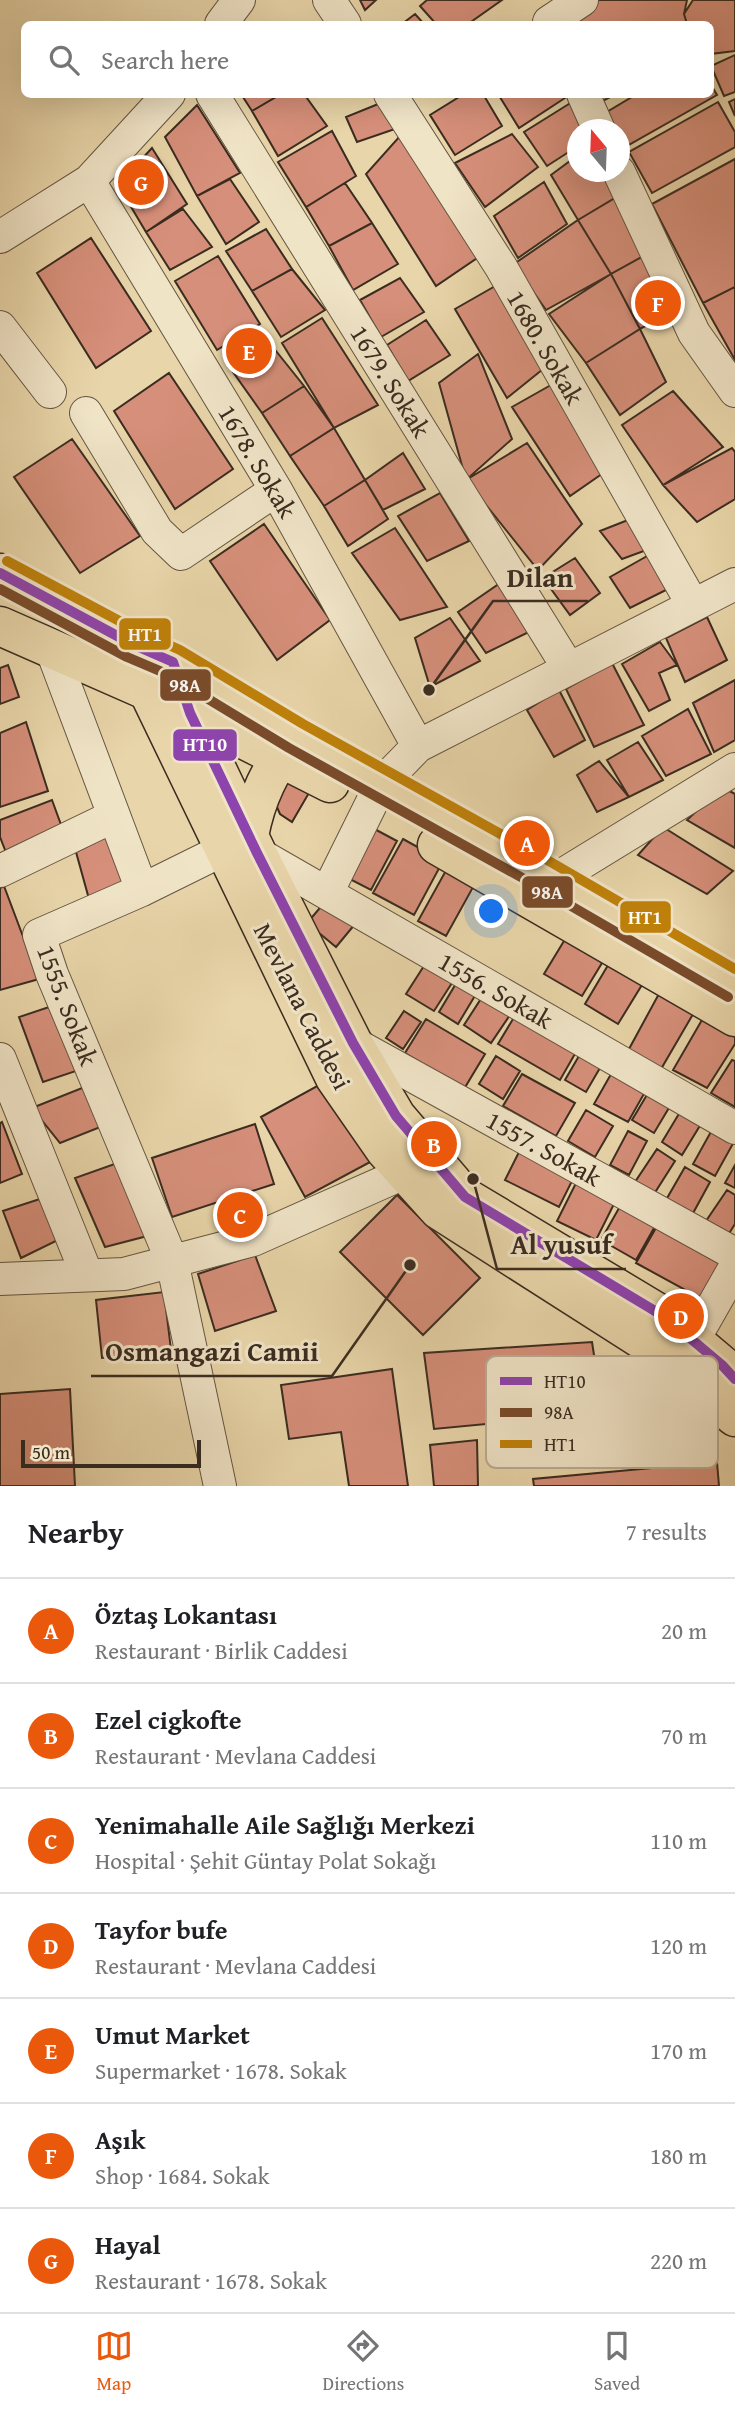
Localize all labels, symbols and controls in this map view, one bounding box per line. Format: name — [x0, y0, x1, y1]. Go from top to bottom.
search box — [21, 21, 714, 98]
text: Search here — [101, 40, 229, 79]
icon: search — [45, 41, 83, 79]
north arrow — [567, 119, 630, 182]
pin: G — [118, 156, 164, 208]
pin: F — [635, 277, 681, 329]
street label: 1680. Sokak — [497, 282, 595, 412]
street label: 1679. Sokak — [341, 317, 442, 446]
pin: E — [226, 325, 272, 377]
street label: 1678. Sokak — [209, 397, 308, 526]
callout: Dilan — [493, 552, 588, 601]
text: Dilan — [507, 556, 574, 597]
line badge: HT1 — [118, 617, 172, 651]
text: HT1 — [128, 620, 162, 648]
line badge: 98A — [159, 668, 212, 702]
text: 98A — [169, 671, 201, 699]
line badge: HT10 — [172, 728, 238, 762]
text: HT10 — [183, 730, 227, 758]
pin: A — [504, 817, 550, 869]
line badge: 98A — [521, 875, 574, 909]
text: 98A — [531, 878, 563, 906]
your location — [474, 894, 508, 928]
line badge: HT1 — [619, 900, 672, 934]
text: HT1 — [628, 903, 662, 931]
street label: Mevlana Caddesi — [244, 916, 362, 1096]
street label: 1555. Sokak — [27, 939, 109, 1072]
street label: 1556. Sokak — [431, 941, 561, 1039]
street label: 1557. Sokak — [479, 1100, 610, 1196]
pin: B — [411, 1118, 457, 1170]
pin: C — [217, 1189, 263, 1241]
callout: Al yusuf — [497, 1220, 626, 1269]
text: Al yusuf — [510, 1223, 615, 1264]
pin: D — [658, 1290, 704, 1342]
callout: Osmangazi Camii — [91, 1327, 332, 1376]
text: Osmangazi Camii — [105, 1330, 319, 1371]
legend — [486, 1356, 718, 1468]
text: HT10 — [544, 1367, 586, 1395]
text: 98A — [544, 1398, 574, 1426]
text: HT1 — [544, 1430, 576, 1458]
scale bar — [21, 1437, 201, 1469]
text: 50 m — [32, 1438, 70, 1466]
text: Nearby — [28, 1510, 124, 1554]
text: 7 results — [626, 1515, 707, 1548]
text: Öztaş Lokantası — [95, 1595, 277, 1634]
text: A — [44, 1614, 58, 1647]
text: 20 m — [661, 1614, 707, 1647]
text: Restaurant · Birlik Caddesi — [95, 1634, 348, 1667]
text: Ezel cigkofte — [95, 1700, 241, 1739]
text: B — [44, 1719, 58, 1752]
text: 70 m — [661, 1719, 707, 1752]
text: Restaurant · Mevlana Caddesi — [95, 1739, 376, 1772]
text: Yenimahalle Aile Sağlığı Merkezi — [95, 1805, 475, 1844]
text: C — [44, 1824, 58, 1857]
text: 110 m — [650, 1824, 707, 1857]
text: Hospital · Şehit Güntay Polat Sokağı — [95, 1844, 436, 1877]
text: Tayfor bufe — [95, 1910, 228, 1949]
text: D — [44, 1929, 58, 1962]
text: 120 m — [650, 1929, 707, 1962]
text: Restaurant · Mevlana Caddesi — [95, 1949, 376, 1982]
text: Umut Market — [95, 2015, 250, 2054]
text: E — [45, 2034, 57, 2067]
text: 170 m — [650, 2034, 707, 2067]
text: Supermarket · 1678. Sokak — [95, 2054, 347, 2087]
text: Aşık — [95, 2120, 146, 2159]
text: F — [45, 2139, 57, 2172]
text: 180 m — [650, 2139, 707, 2172]
text: Shop · 1684. Sokak — [95, 2159, 269, 2192]
text: Hayal — [95, 2225, 161, 2264]
text: G — [44, 2244, 58, 2277]
text: 220 m — [650, 2244, 707, 2277]
text: Restaurant · 1678. Sokak — [95, 2264, 327, 2297]
tab: Map — [95, 2327, 133, 2397]
tab: Directions — [323, 2327, 404, 2397]
tab: Saved — [594, 2327, 640, 2397]

